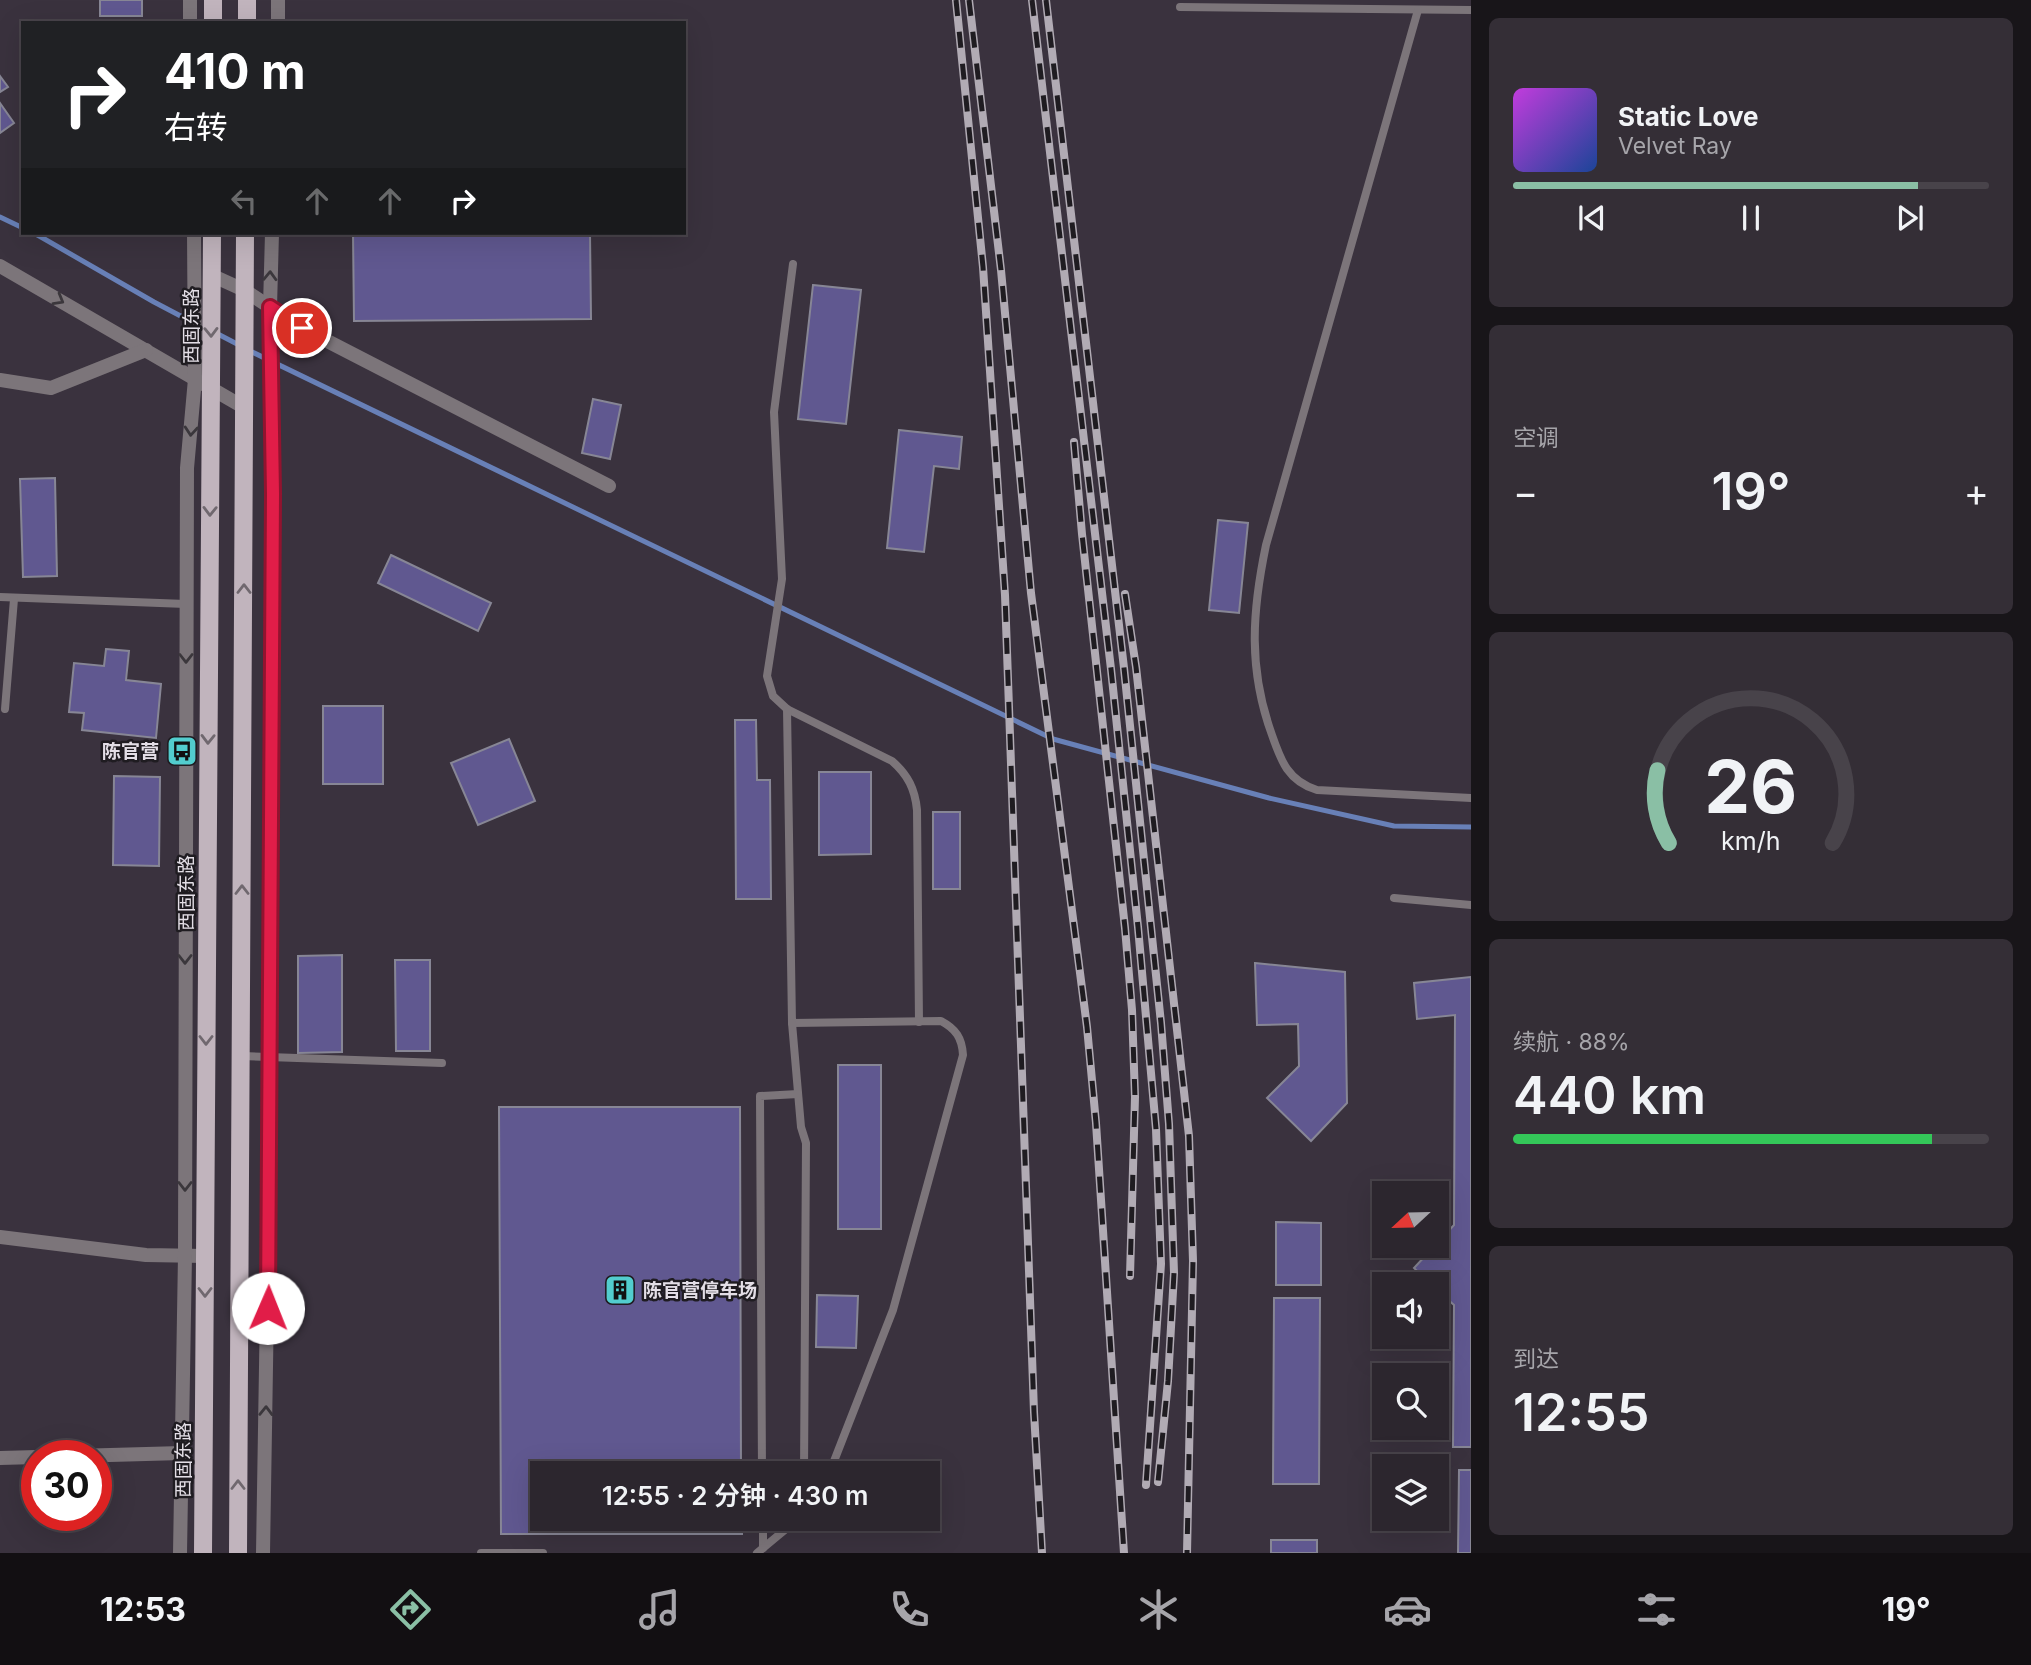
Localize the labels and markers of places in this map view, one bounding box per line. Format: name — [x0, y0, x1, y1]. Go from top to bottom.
pin — [272, 298, 332, 358]
bus stop icon: 陈官营 — [165, 734, 199, 768]
place label: 陈官营 — [102, 740, 159, 763]
building icon: 陈官营停车场 — [603, 1273, 637, 1307]
place label: 陈官营停车场 — [643, 1279, 757, 1302]

